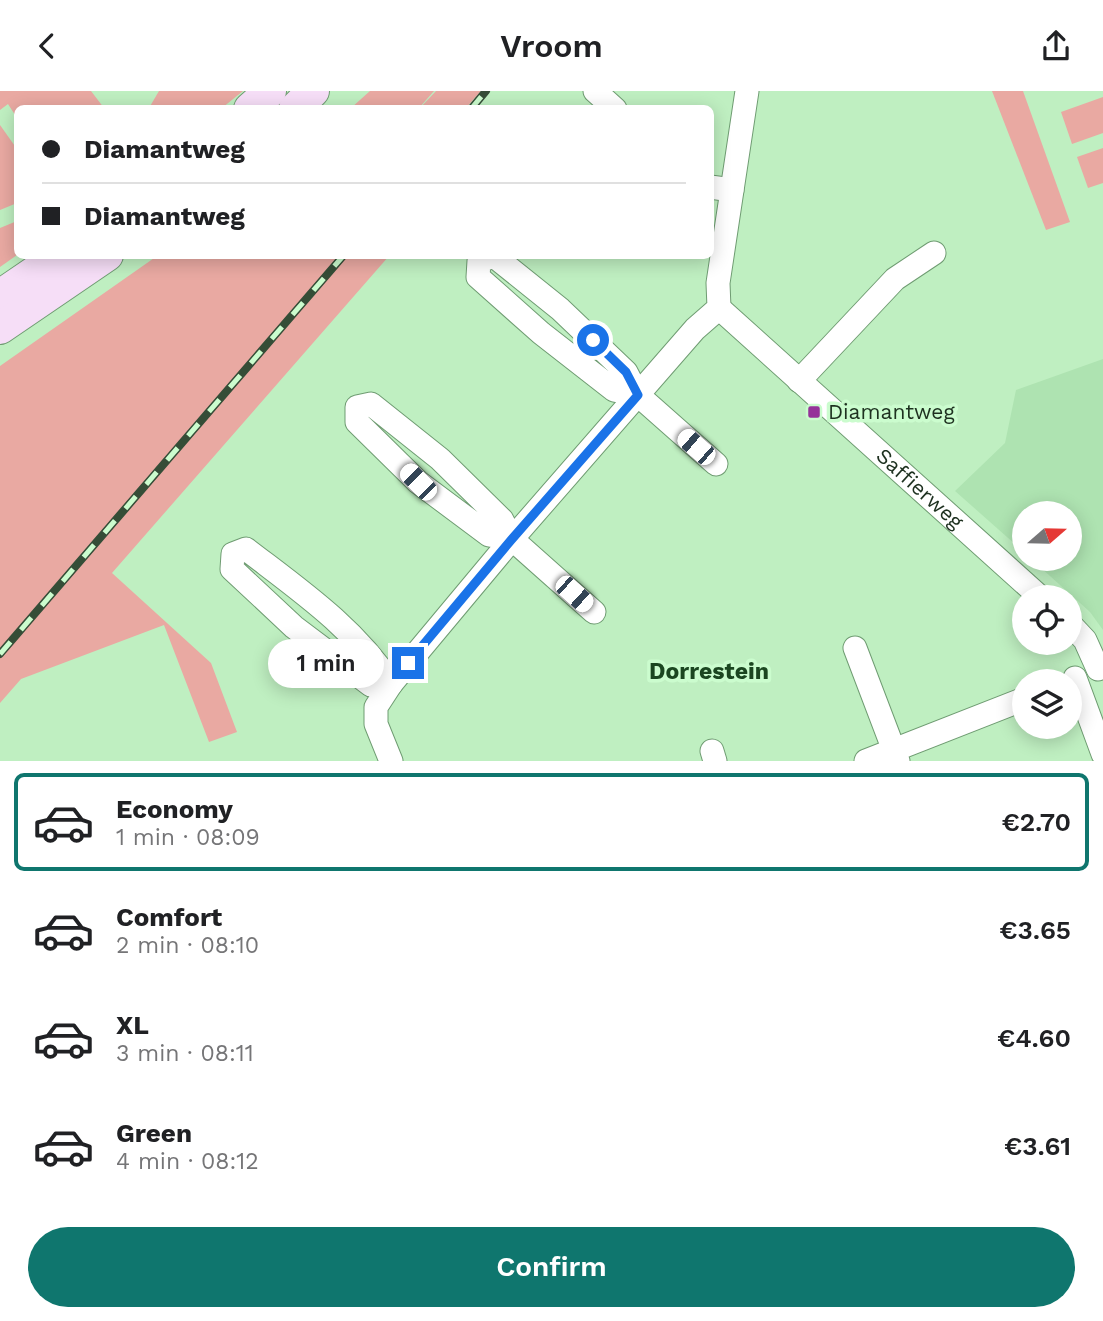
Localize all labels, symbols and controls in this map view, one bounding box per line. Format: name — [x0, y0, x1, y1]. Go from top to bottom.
icon: back — [28, 27, 66, 65]
text: Vroom — [500, 27, 603, 65]
icon: share — [1037, 27, 1075, 65]
text: Diamantweg — [84, 134, 245, 164]
text: Diamantweg — [84, 201, 245, 231]
route start — [577, 324, 609, 356]
place label: Diamantweg — [828, 399, 955, 424]
marker: Diamantweg — [806, 404, 822, 420]
car — [674, 425, 719, 469]
street label: Saffierweg — [871, 443, 969, 534]
car — [396, 460, 441, 504]
north arrow — [1012, 501, 1082, 571]
map controls — [1012, 501, 1082, 739]
car — [552, 572, 597, 616]
button: locate — [1012, 585, 1082, 655]
callout: 1 min — [268, 639, 384, 687]
route end — [392, 647, 424, 679]
text: 1 min — [296, 650, 356, 677]
district label: Dorrestein — [649, 658, 769, 685]
button: layers — [1012, 669, 1082, 739]
icon: car — [32, 791, 95, 854]
text: Economy — [116, 794, 233, 824]
text: €2.70 — [1002, 807, 1071, 837]
text: 1 min · 08:09 — [116, 824, 260, 851]
icon: car — [32, 899, 95, 962]
text: Comfort — [116, 902, 222, 932]
text: €3.65 — [999, 915, 1071, 945]
text: 2 min · 08:10 — [116, 932, 259, 959]
icon: car — [32, 1007, 95, 1070]
text: XL — [116, 1010, 149, 1040]
text: €4.60 — [997, 1023, 1071, 1053]
text: 3 min · 08:11 — [116, 1040, 254, 1067]
icon: car — [32, 1115, 95, 1178]
text: Green — [116, 1118, 192, 1148]
text: €3.61 — [1004, 1131, 1071, 1161]
text: 4 min · 08:12 — [116, 1148, 259, 1175]
button: Confirm — [28, 1227, 1075, 1307]

